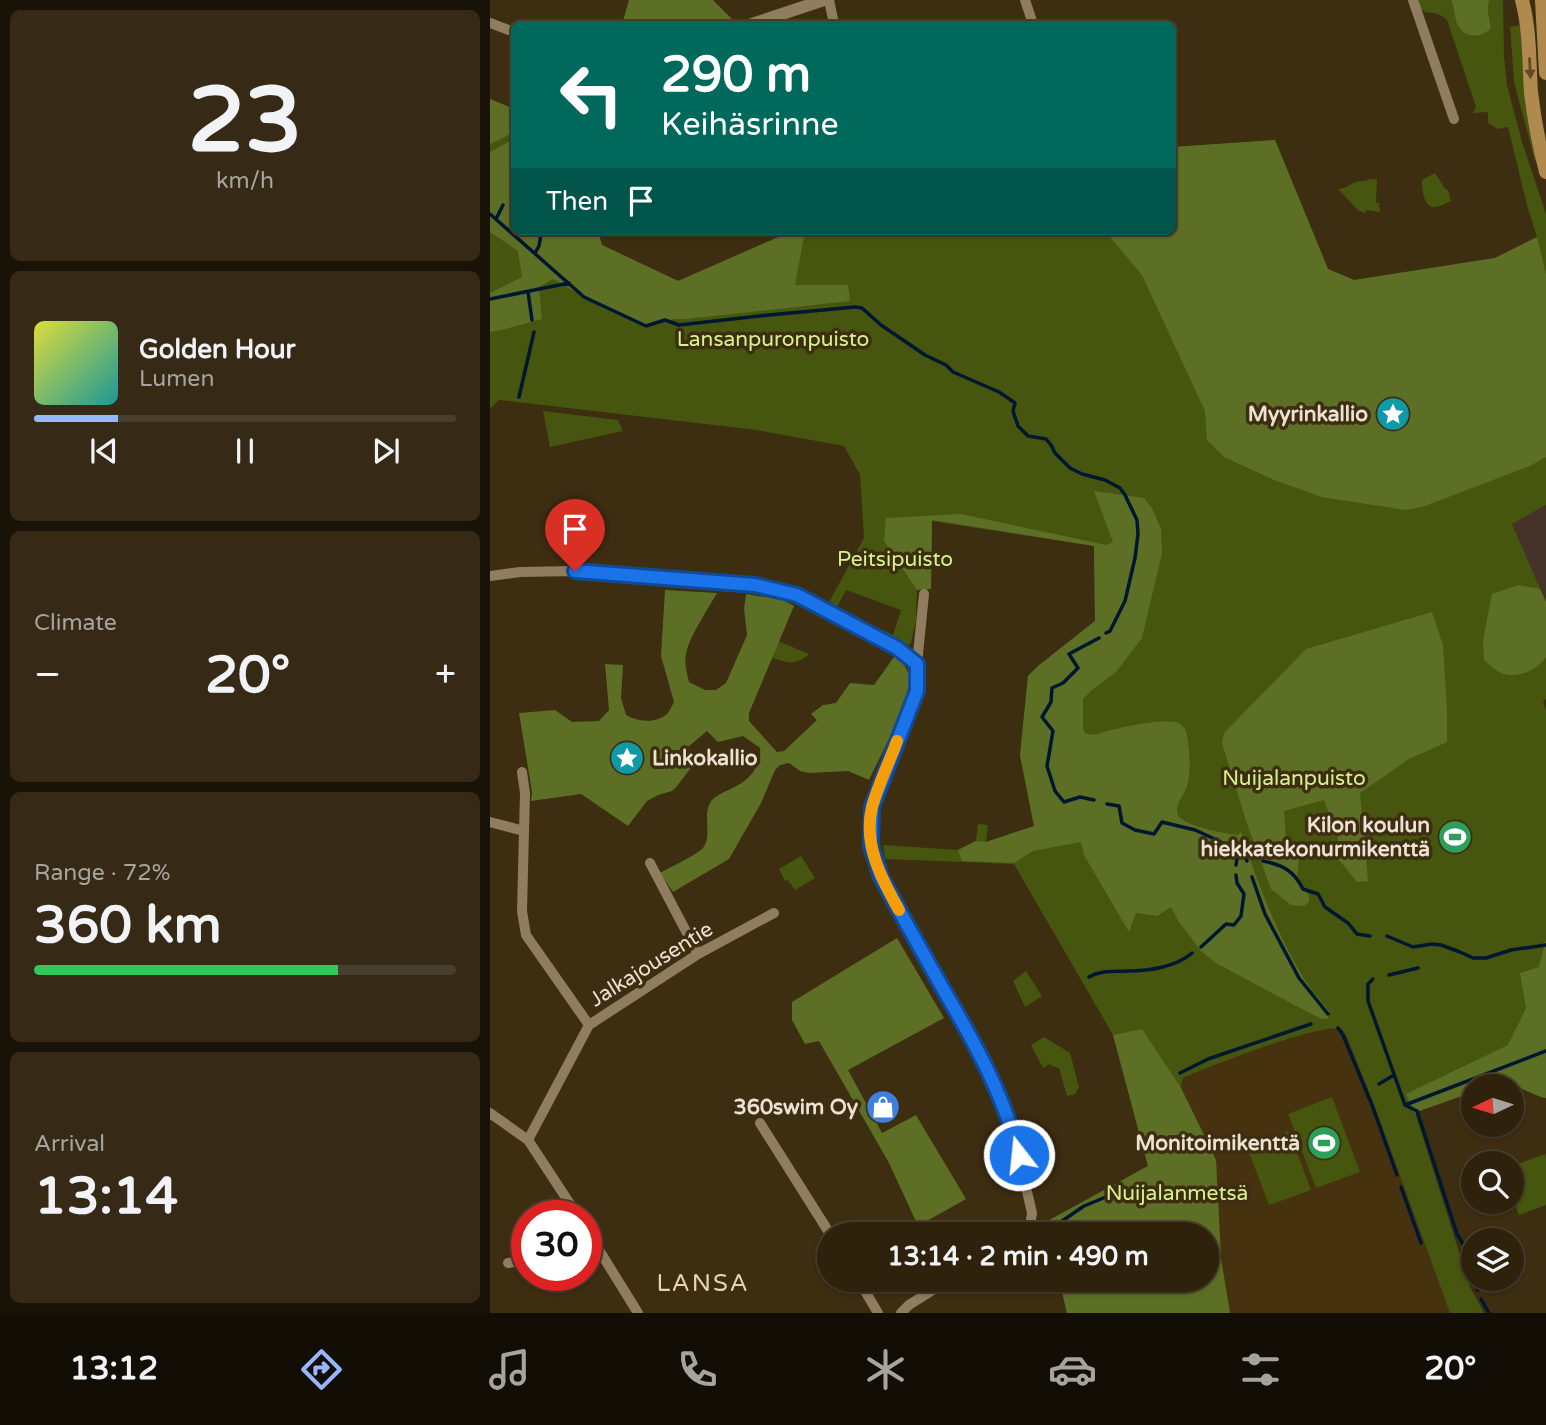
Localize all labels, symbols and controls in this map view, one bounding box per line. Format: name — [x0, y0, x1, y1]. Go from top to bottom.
text: 290 m — [661, 46, 811, 105]
icon: left — [546, 49, 637, 140]
one-way arrow — [1525, 57, 1536, 79]
text: 23 — [188, 66, 302, 176]
text: Keihäsrinne — [661, 106, 839, 144]
text: km/h — [216, 167, 274, 195]
icon: arrive — [622, 182, 660, 220]
text: Then — [546, 186, 608, 217]
park label: Lansanpuronpuisto — [677, 327, 869, 352]
text: Golden Hour — [139, 334, 296, 365]
text: Lumen — [139, 365, 214, 393]
place icon: Myyrinkallio — [1374, 395, 1412, 433]
place label: Myyrinkallio — [1248, 402, 1368, 427]
icon: previous — [85, 432, 123, 470]
icon: pause — [226, 432, 264, 470]
icon: next — [367, 432, 405, 470]
pin — [545, 499, 605, 571]
icon: arrive — [556, 510, 594, 548]
park label: Peitsipuisto — [837, 547, 953, 572]
text: Climate — [34, 609, 117, 637]
text: 20° — [205, 644, 290, 707]
text: − — [34, 652, 61, 698]
text: + — [435, 652, 456, 698]
place icon: Linkokallio — [608, 739, 646, 777]
place label: Linkokallio — [652, 746, 758, 771]
park label: Nuijalanpuisto — [1222, 766, 1366, 791]
place label: Kilon koulun hiekkatekonurmikenttä — [1201, 813, 1430, 862]
sports icon: Kilon koulun hiekkatekonurmikenttä — [1436, 818, 1474, 856]
text: Range · 72% — [34, 859, 170, 887]
text: 360 km — [34, 894, 222, 957]
street label: Jalkajousentie — [585, 917, 718, 1012]
north arrow — [1461, 1074, 1524, 1138]
map controls — [1461, 1074, 1524, 1291]
shop icon: 360swim Oy — [864, 1088, 902, 1126]
place label: 360swim Oy — [734, 1095, 859, 1120]
position arrow — [982, 1118, 1056, 1192]
sports icon: Monitoimikenttä — [1305, 1124, 1343, 1162]
text: Arrival — [34, 1130, 105, 1158]
place label: Monitoimikenttä — [1135, 1131, 1300, 1156]
button: search — [1461, 1151, 1524, 1214]
text: 13:14 — [34, 1165, 178, 1228]
park label: Nuijalanmetsä — [1106, 1181, 1248, 1206]
speed limit sign: 30 — [511, 1200, 602, 1291]
button: layers — [1461, 1228, 1524, 1291]
text: 13:14 · 2 min · 490 m — [887, 1241, 1149, 1272]
district label: LANSA — [656, 1269, 750, 1298]
icon: directions — [297, 1345, 346, 1394]
icon: music — [485, 1345, 534, 1394]
icon: phone — [673, 1345, 722, 1394]
icon: climate — [861, 1345, 910, 1394]
icon: car — [1048, 1345, 1097, 1394]
icon: filters — [1236, 1345, 1285, 1394]
text: 13:12 — [69, 1350, 158, 1388]
text: 20° — [1424, 1350, 1476, 1388]

